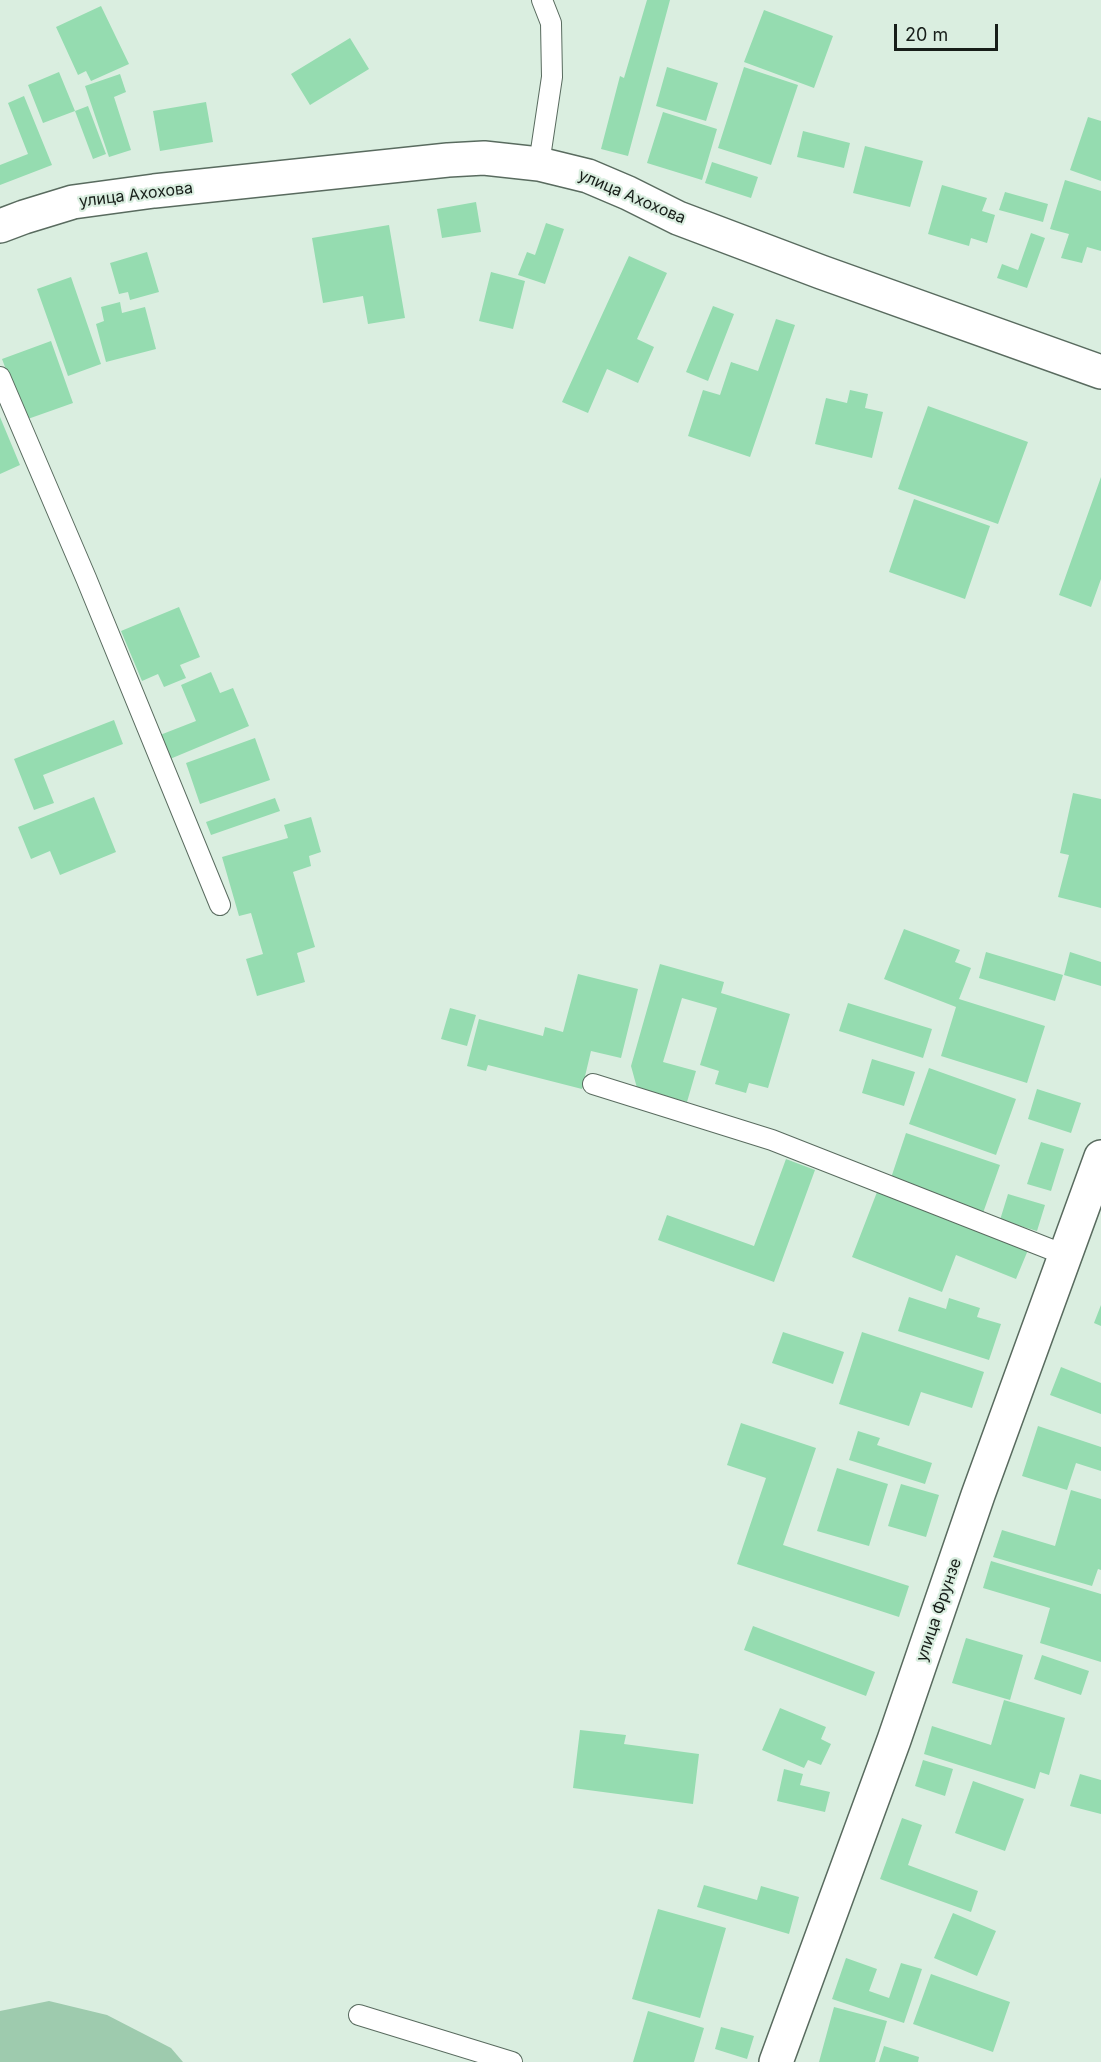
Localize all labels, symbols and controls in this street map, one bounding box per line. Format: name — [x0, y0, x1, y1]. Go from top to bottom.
scale bar — [897, 12, 1000, 50]
text: 20 m — [905, 24, 948, 45]
street label: улица Ахохова — [575, 166, 689, 228]
street label: улица Ахохова — [78, 178, 194, 212]
street label: улица Фрунзе — [912, 1556, 966, 1664]

